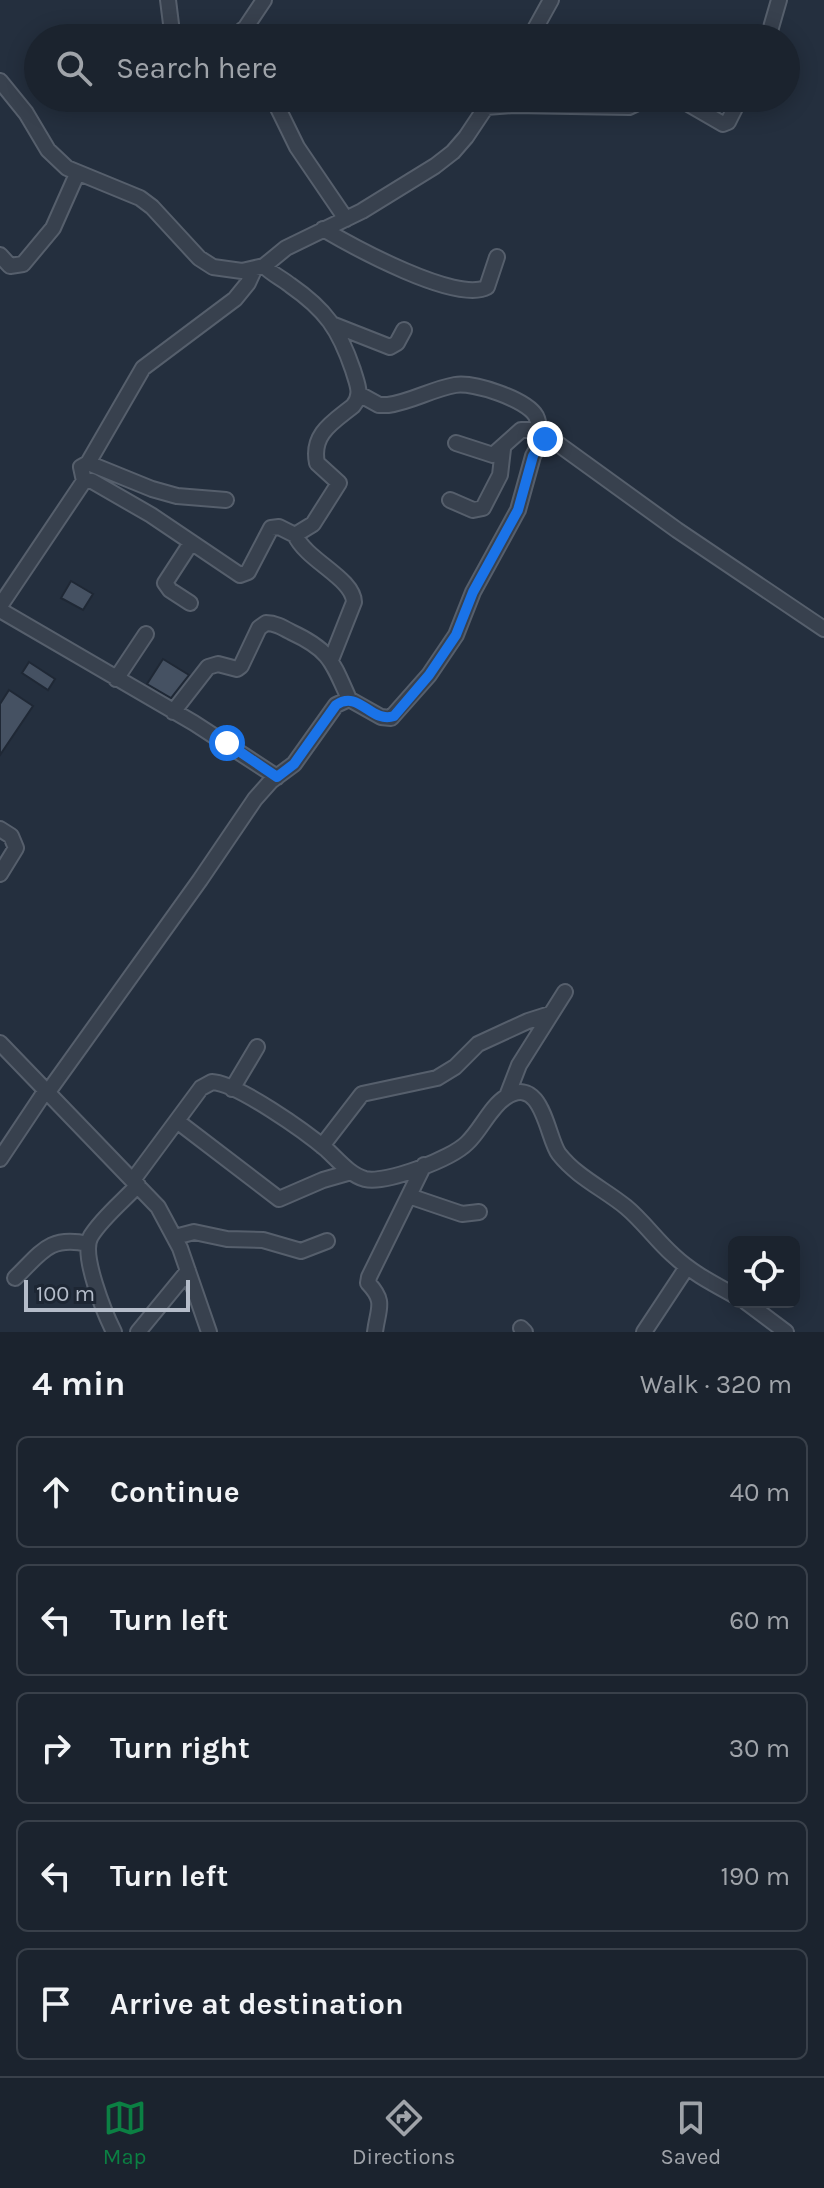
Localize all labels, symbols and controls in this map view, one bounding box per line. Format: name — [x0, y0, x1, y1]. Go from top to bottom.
search box — [24, 24, 800, 112]
icon: search — [52, 46, 96, 90]
text: Search here — [116, 50, 277, 86]
route end — [527, 421, 563, 457]
route start — [209, 725, 245, 761]
map controls — [728, 1236, 800, 1308]
button: locate — [728, 1236, 800, 1308]
scale bar — [24, 1276, 190, 1312]
text: 100 m — [36, 1281, 95, 1307]
text: 4 min — [32, 1364, 125, 1404]
text: Walk · 320 m — [640, 1369, 792, 1400]
icon: ahead — [34, 1470, 78, 1514]
text: Continue — [110, 1474, 240, 1510]
text: 40 m — [730, 1477, 790, 1508]
icon: left — [34, 1598, 78, 1642]
text: Turn left — [110, 1602, 228, 1638]
text: 60 m — [729, 1605, 790, 1636]
icon: right — [34, 1726, 78, 1770]
text: Turn right — [110, 1730, 250, 1766]
text: 30 m — [729, 1733, 790, 1764]
icon: left — [34, 1854, 78, 1898]
text: Turn left — [110, 1858, 228, 1894]
text: 190 m — [720, 1861, 790, 1892]
icon: arrive — [34, 1982, 78, 2026]
text: Arrive at destination — [110, 1986, 404, 2022]
tab: Map — [103, 2096, 147, 2170]
tab: Directions — [352, 2096, 455, 2170]
tab: Saved — [661, 2096, 721, 2170]

